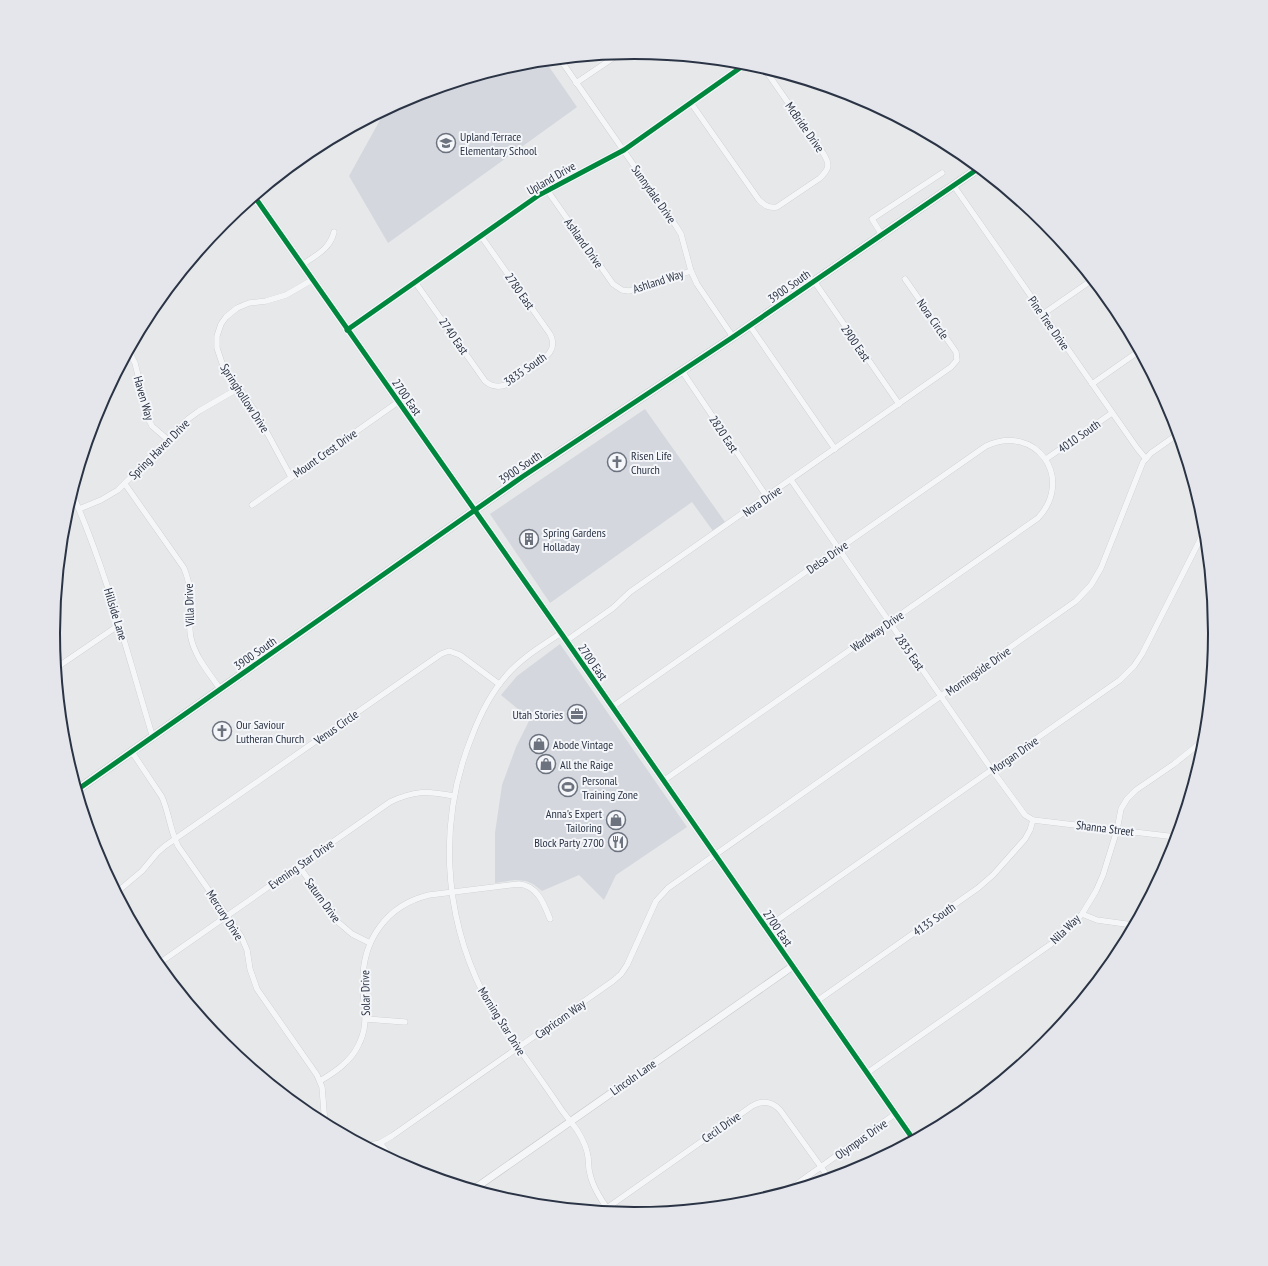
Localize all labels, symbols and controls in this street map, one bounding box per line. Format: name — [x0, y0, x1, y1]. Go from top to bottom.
street label: McBride Drive — [782, 99, 828, 155]
place label: Upland Terrace Elementary School — [460, 129, 537, 158]
school or university icon: Upland Terrace Elementary School — [435, 132, 457, 154]
street label: Upland Drive — [524, 158, 578, 198]
street label: Sunnydale Drive — [628, 162, 680, 226]
street label: Ashland Drive — [561, 215, 607, 271]
street label: Ashland Way — [631, 266, 686, 296]
street label: 3900 South — [765, 266, 813, 306]
street label: 2780 East — [502, 270, 538, 313]
street label: Pine Tree Drive — [1025, 293, 1073, 353]
street label: Nora Circle — [914, 296, 952, 342]
street label: 2740 East — [436, 315, 472, 358]
street label: 2900 East — [838, 322, 874, 365]
street label: 3835 South — [501, 349, 549, 389]
street label: Springhollow Drive — [217, 361, 273, 435]
street label: Haven Way — [131, 374, 158, 422]
street label: 2700 East — [389, 376, 425, 419]
street label: 2820 East — [706, 413, 742, 456]
street label: Spring Haven Drive — [126, 415, 193, 482]
street label: 4010 South — [1055, 416, 1103, 456]
street label: Mount Crest Drive — [290, 425, 360, 480]
street label: 3900 South — [496, 447, 544, 487]
place label: Risen Life Church — [631, 448, 672, 477]
church icon: Risen Life Church — [606, 451, 628, 473]
street label: Nora Drive — [740, 482, 784, 520]
place label: Spring Gardens Holladay — [543, 525, 606, 554]
building icon: Spring Gardens Holladay — [518, 528, 540, 550]
street label: Delsa Drive — [803, 537, 851, 577]
street label: Villa Drive — [181, 583, 197, 628]
street label: Hillside Lane — [101, 586, 131, 642]
street label: Wardway Drive — [848, 607, 906, 655]
street label: 2835 East — [892, 631, 928, 674]
street label: 3900 South — [231, 633, 279, 673]
street label: 2700 East — [575, 641, 611, 684]
street label: Morningside Drive — [943, 643, 1013, 699]
office icon: Utah Stories — [566, 703, 588, 725]
street label: Venus Circle — [310, 706, 361, 748]
place label: Utah Stories — [512, 707, 563, 722]
place label: Our Saviour Lutheran Church — [236, 717, 304, 746]
church icon: Our Saviour Lutheran Church — [211, 720, 233, 742]
shop icon: Abode Vintage — [528, 733, 550, 755]
street label: Morgan Drive — [987, 733, 1041, 777]
place label: Abode Vintage — [553, 737, 613, 752]
shop icon: All the Raige — [535, 753, 557, 775]
place label: All the Raige — [560, 757, 613, 772]
place label: Personal Training Zone — [582, 773, 638, 802]
sports icon: Personal Training Zone — [557, 776, 579, 798]
place label: Anna's Expert Tailoring — [546, 806, 603, 835]
shop icon: Anna's Expert Tailoring — [605, 809, 627, 831]
street label: Shanna Street — [1075, 817, 1135, 839]
restaurant icon: Block Party 2700 — [607, 831, 629, 853]
place label: Block Party 2700 — [534, 835, 604, 850]
street label: Evening Star Drive — [265, 836, 337, 892]
street label: Saturn Drive — [302, 875, 344, 925]
street label: Mercury Drive — [203, 887, 247, 943]
street label: 4135 South — [910, 899, 958, 939]
street label: 2700 East — [760, 907, 796, 950]
street label: Nila Way — [1047, 911, 1083, 947]
street label: Solar Drive — [357, 970, 373, 1016]
street label: Morning Star Drive — [475, 984, 529, 1058]
street label: Capricorn Way — [532, 996, 589, 1042]
street label: Lincoln Lane — [607, 1056, 659, 1098]
street label: Cecil Drive — [699, 1108, 743, 1146]
street label: Olympus Drive — [832, 1115, 890, 1163]

